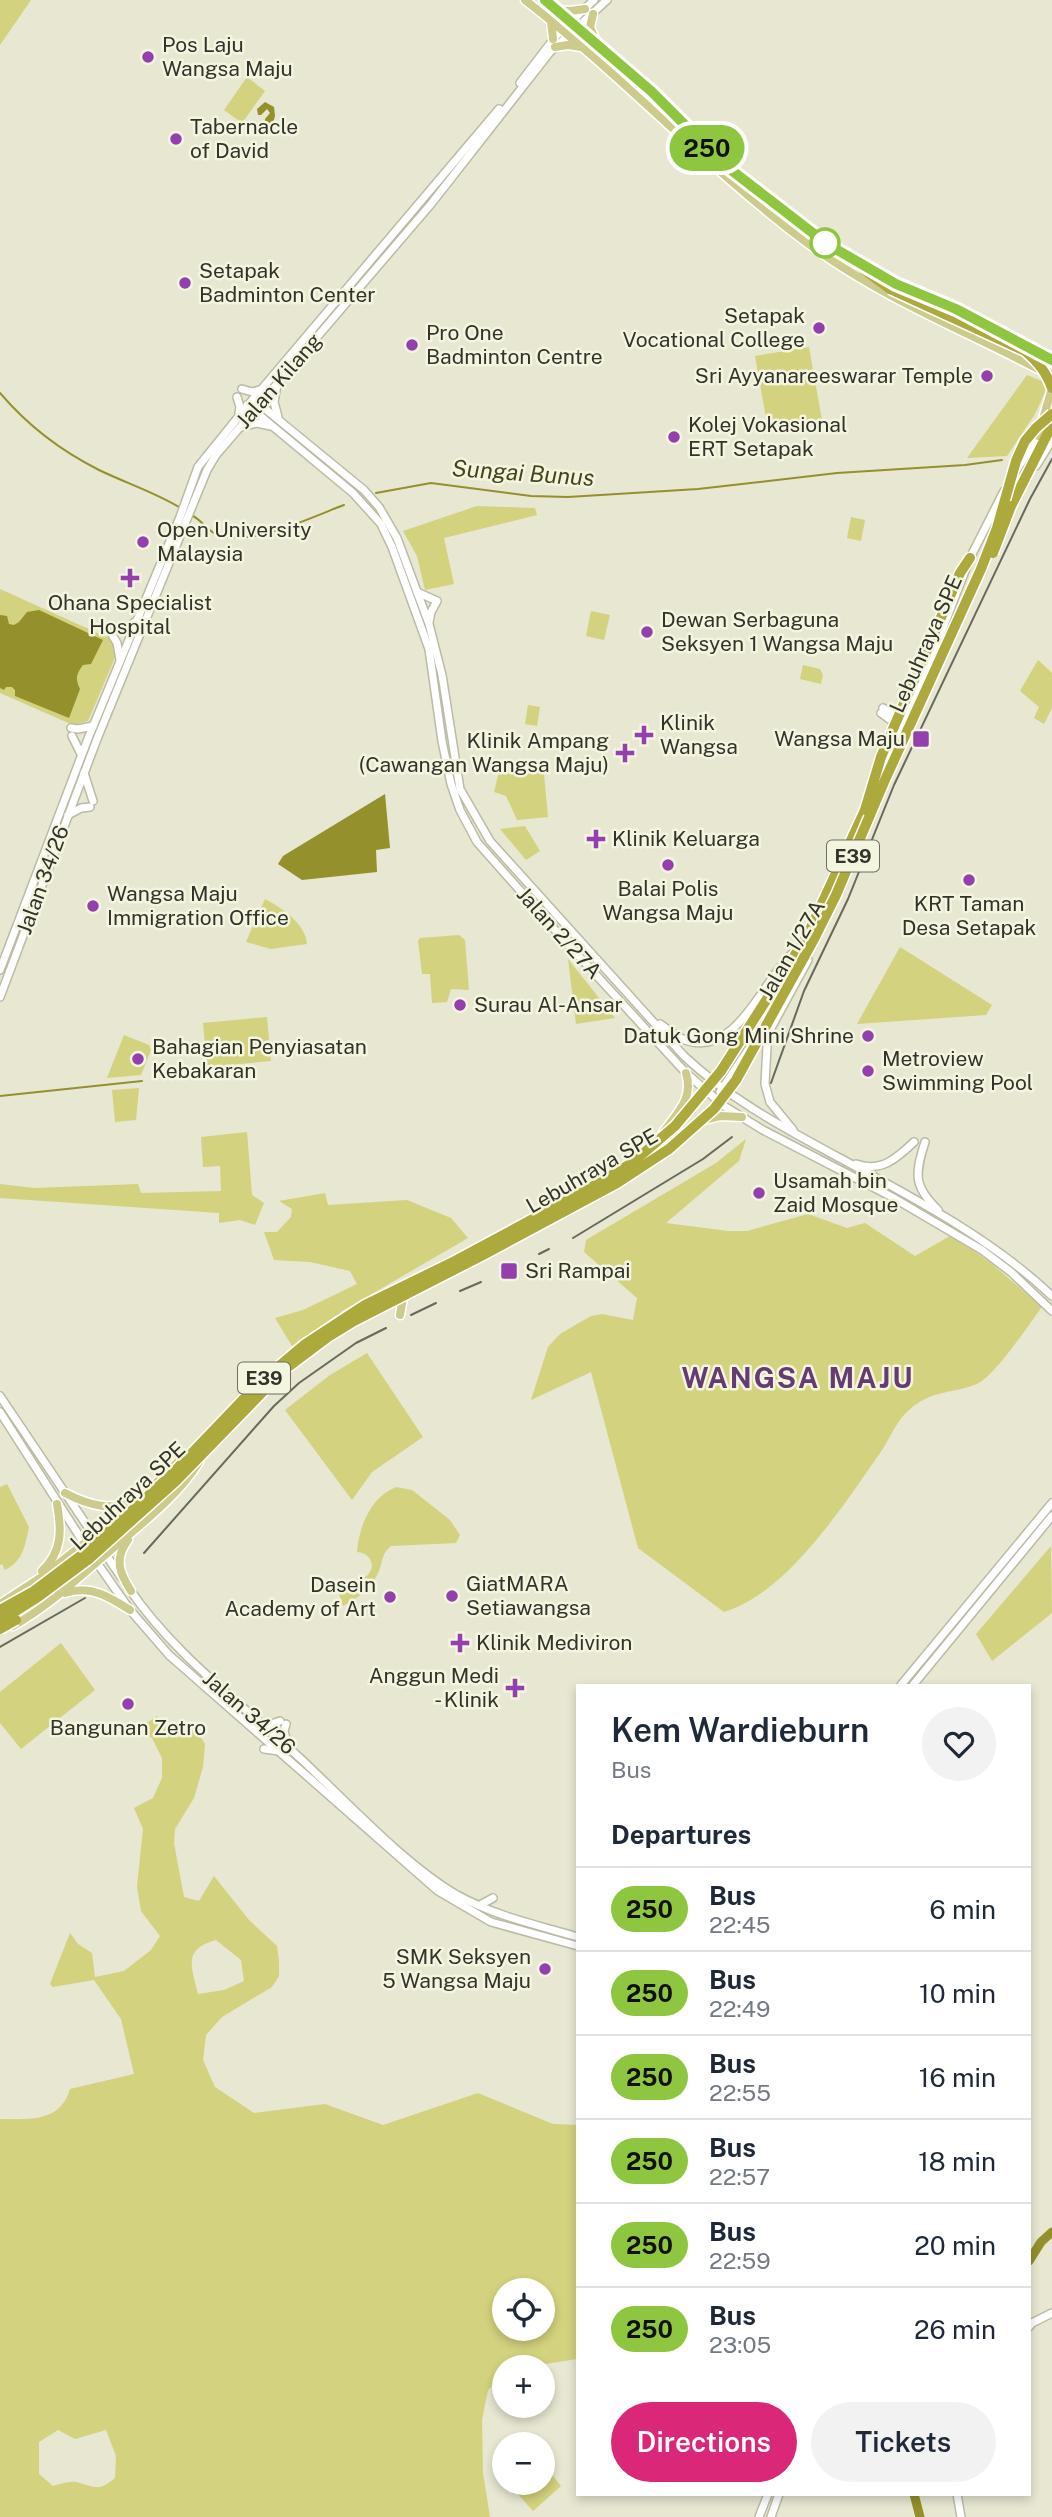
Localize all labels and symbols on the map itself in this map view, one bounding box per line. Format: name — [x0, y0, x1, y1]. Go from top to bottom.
place label: Pos Laju Wangsa Maju — [162, 32, 293, 81]
marker: Pos Laju Wangsa Maju — [140, 49, 156, 65]
place label: Tabernacle of David — [190, 114, 298, 163]
line badge: 250 — [667, 125, 747, 171]
marker: Tabernacle of David — [168, 131, 184, 147]
unlabelled marker — [810, 228, 840, 258]
place label: Setapak Badminton Center — [199, 258, 376, 307]
marker: Setapak Badminton Center — [177, 275, 193, 291]
place label: Setapak Vocational College — [622, 303, 805, 352]
place label: Pro One Badminton Centre — [426, 320, 603, 369]
marker: Setapak Vocational College — [811, 320, 827, 336]
street label: Jalan Kilang — [231, 328, 327, 433]
marker: Pro One Badminton Centre — [404, 337, 420, 353]
place label: Sri Ayyanareeswarar Temple — [695, 363, 973, 388]
marker: Sri Ayyanareeswarar Temple — [979, 368, 995, 384]
place label: Kolej Vokasional ERT Setapak — [688, 412, 847, 461]
marker: Kolej Vokasional ERT Setapak — [666, 429, 682, 445]
water label: Sungai Bunus — [451, 454, 595, 491]
place label: Open University Malaysia — [157, 517, 312, 566]
marker: Open University Malaysia — [135, 534, 151, 550]
marker: Ohana Specialist Hospital — [120, 568, 140, 588]
street label: Lebuhraya SPE — [884, 571, 967, 716]
place label: Ohana Specialist Hospital — [48, 590, 212, 639]
place label: Dewan Serbaguna Seksyen 1 Wangsa Maju — [661, 607, 893, 656]
marker: Dewan Serbaguna Seksyen 1 Wangsa Maju — [639, 624, 655, 640]
place label: Klinik Wangsa — [660, 710, 738, 759]
marker: Klinik Wangsa — [634, 725, 654, 745]
place label: Wangsa Maju — [774, 726, 905, 751]
place label: Klinik Ampang (Cawangan Wangsa Maju) — [359, 728, 609, 777]
marker: Wangsa Maju — [911, 729, 931, 749]
marker: Klinik Ampang (Cawangan Wangsa Maju) — [615, 743, 635, 763]
street label: Jalan 34/26 — [11, 822, 74, 938]
place label: Klinik Keluarga — [612, 826, 760, 851]
marker: Klinik Keluarga — [586, 829, 606, 849]
road number: E39 — [827, 841, 879, 872]
marker: Balai Polis Wangsa Maju — [660, 857, 676, 873]
marker: KRT Taman Desa Setapak — [961, 872, 977, 888]
place label: Balai Polis Wangsa Maju — [603, 876, 733, 925]
place label: Wangsa Maju Immigration Office — [107, 881, 289, 930]
street label: Jalan 2/27A — [512, 882, 607, 984]
place label: KRT Taman Desa Setapak — [902, 891, 1037, 940]
street label: Jalan 1/27A — [753, 895, 830, 1004]
marker: Wangsa Maju Immigration Office — [85, 898, 101, 914]
place label: Surau Al-Ansar — [474, 992, 623, 1017]
marker: Surau Al-Ansar — [452, 997, 468, 1013]
place label: Datuk Gong Mini Shrine — [623, 1023, 854, 1048]
marker: Datuk Gong Mini Shrine — [860, 1028, 876, 1044]
place label: Bahagian Penyiasatan Kebakaran — [152, 1034, 367, 1083]
place label: Metroview Swimming Pool — [882, 1046, 1033, 1095]
marker: Bahagian Penyiasatan Kebakaran — [130, 1051, 146, 1067]
marker: Metroview Swimming Pool — [860, 1063, 876, 1079]
street label: Lebuhraya SPE — [522, 1123, 662, 1218]
place label: Usamah bin Zaid Mosque — [773, 1168, 898, 1217]
marker: Usamah bin Zaid Mosque — [751, 1185, 767, 1201]
place label: Sri Rampai — [525, 1258, 631, 1283]
marker: Sri Rampai — [499, 1261, 519, 1281]
district label: WANGSA MAJU — [681, 1361, 915, 1394]
road number: E39 — [238, 1362, 290, 1394]
street label: Lebuhraya SPE — [65, 1436, 190, 1555]
place label: GiatMARA Setiawangsa — [466, 1571, 591, 1620]
place label: Dasein Academy of Art — [224, 1572, 376, 1621]
marker: GiatMARA Setiawangsa — [444, 1588, 460, 1604]
marker: Dasein Academy of Art — [382, 1589, 398, 1605]
place label: Klinik Mediviron — [476, 1630, 632, 1655]
marker: Klinik Mediviron — [450, 1633, 470, 1653]
place label: Anggun Medi - Klinik — [369, 1663, 499, 1712]
street label: Jalan 34/26 — [198, 1666, 301, 1760]
marker: Anggun Medi - Klinik — [505, 1678, 525, 1698]
marker: Bangunan Zetro — [120, 1696, 136, 1712]
place label: Bangunan Zetro — [50, 1715, 206, 1740]
place label: SMK Seksyen 5 Wangsa Maju — [382, 1944, 531, 1993]
marker: SMK Seksyen 5 Wangsa Maju — [537, 1961, 553, 1977]

